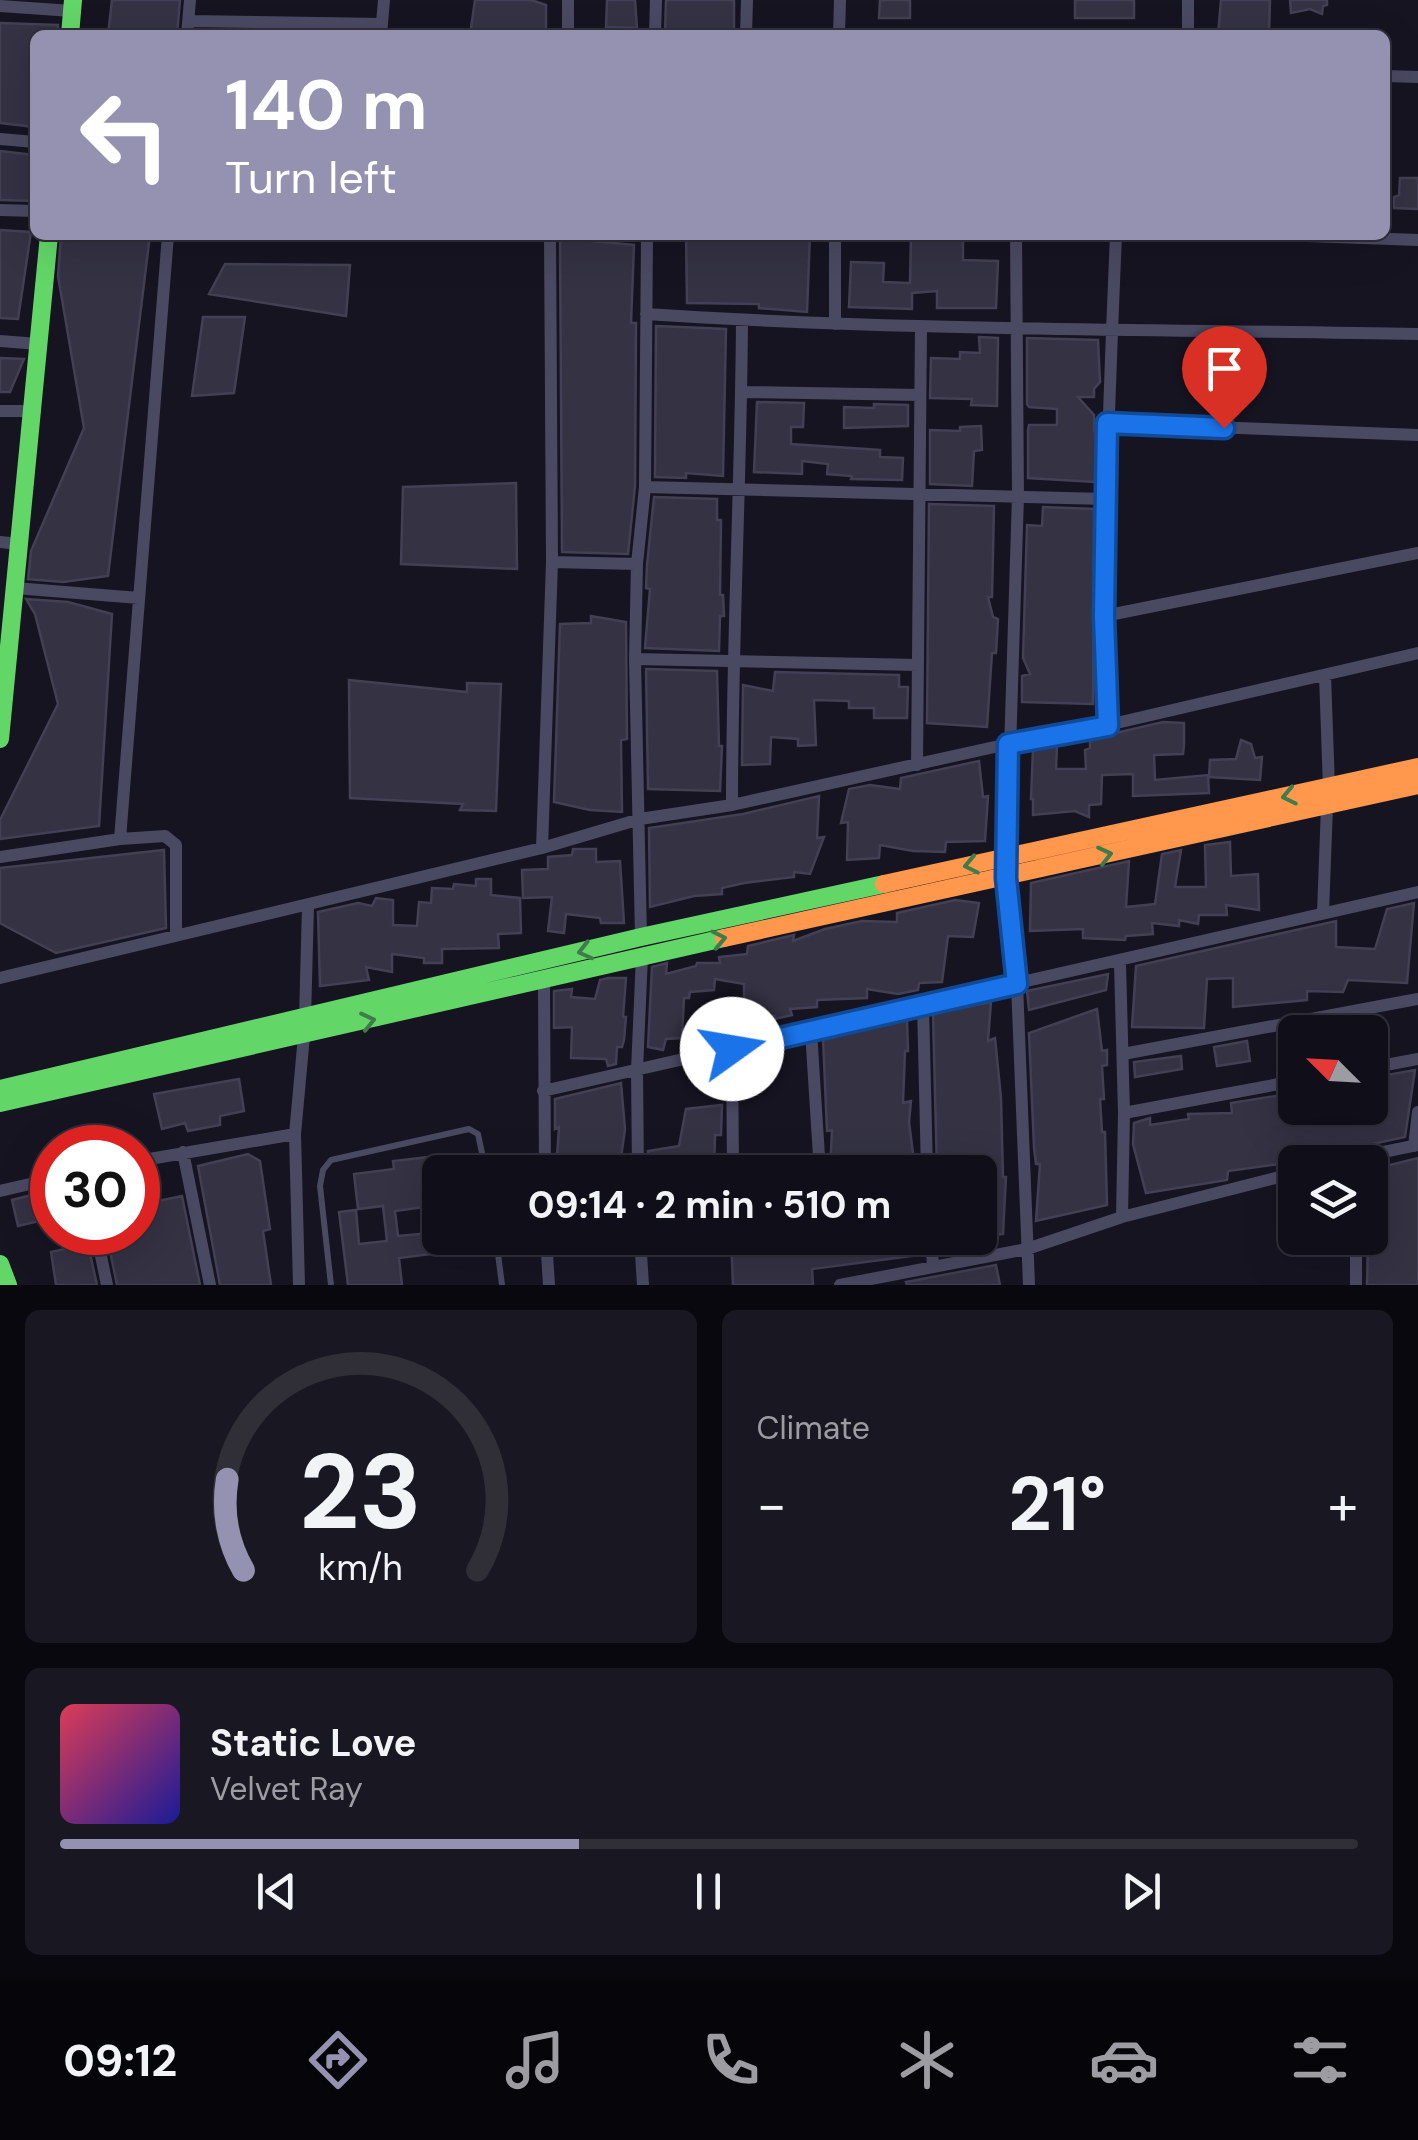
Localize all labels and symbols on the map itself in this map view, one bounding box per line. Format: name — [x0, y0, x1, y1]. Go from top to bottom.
pin — [1182, 326, 1267, 429]
one-way arrow — [1281, 785, 1298, 806]
one-way arrow — [1096, 846, 1113, 867]
one-way arrow — [963, 853, 980, 874]
one-way arrow — [710, 930, 727, 951]
one-way arrow — [577, 939, 594, 960]
position arrow — [680, 997, 784, 1101]
one-way arrow — [360, 1012, 377, 1033]
north arrow — [1278, 1015, 1388, 1125]
speed limit sign: 30 — [30, 1125, 160, 1255]

